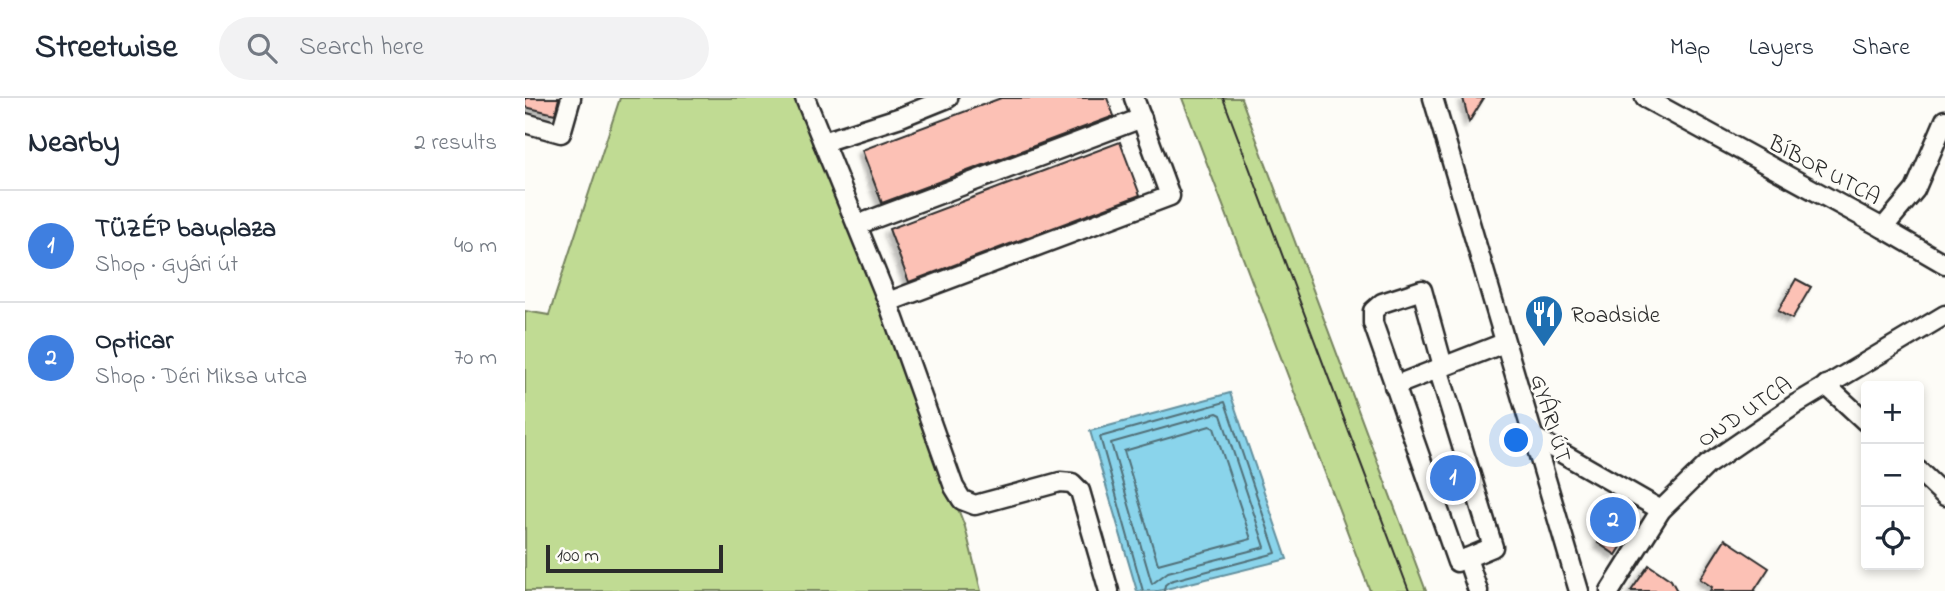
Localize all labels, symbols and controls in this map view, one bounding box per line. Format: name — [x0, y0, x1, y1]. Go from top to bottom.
search box — [219, 17, 709, 80]
text: Streetwise — [35, 24, 177, 72]
icon: search — [243, 29, 281, 67]
text: Search here — [299, 29, 424, 67]
text: Map — [1670, 31, 1710, 66]
text: Layers — [1748, 31, 1814, 66]
text: Share — [1852, 31, 1910, 66]
text: Nearby — [28, 122, 120, 166]
text: 2 results — [414, 127, 497, 160]
street label: BÍBOR UTCA — [1761, 127, 1886, 215]
text: TÜZÉP bauplaza — [95, 211, 276, 249]
text: 1 — [47, 230, 55, 263]
text: 40 m — [454, 230, 497, 263]
text: Shop · Gyári út — [95, 249, 238, 282]
restaurant icon: Roadside — [1523, 293, 1565, 348]
place label: Roadside — [1571, 300, 1661, 333]
text: Opticar — [95, 323, 173, 361]
text: 2 — [45, 342, 57, 375]
text: 70 m — [454, 342, 497, 375]
text: Shop · Déri Miksa utca — [95, 361, 307, 394]
street label: OND UTCA — [1691, 369, 1799, 457]
street label: GYÁRI ÚT — [1521, 370, 1580, 467]
map controls — [1861, 381, 1924, 570]
button: + — [1861, 381, 1924, 444]
your location — [1499, 423, 1533, 457]
button: − — [1861, 444, 1924, 507]
pin: 1 — [1430, 452, 1476, 504]
pin: 2 — [1590, 494, 1636, 546]
button: locate — [1861, 507, 1924, 570]
scale bar — [546, 542, 723, 574]
text: 100 m — [557, 543, 599, 570]

